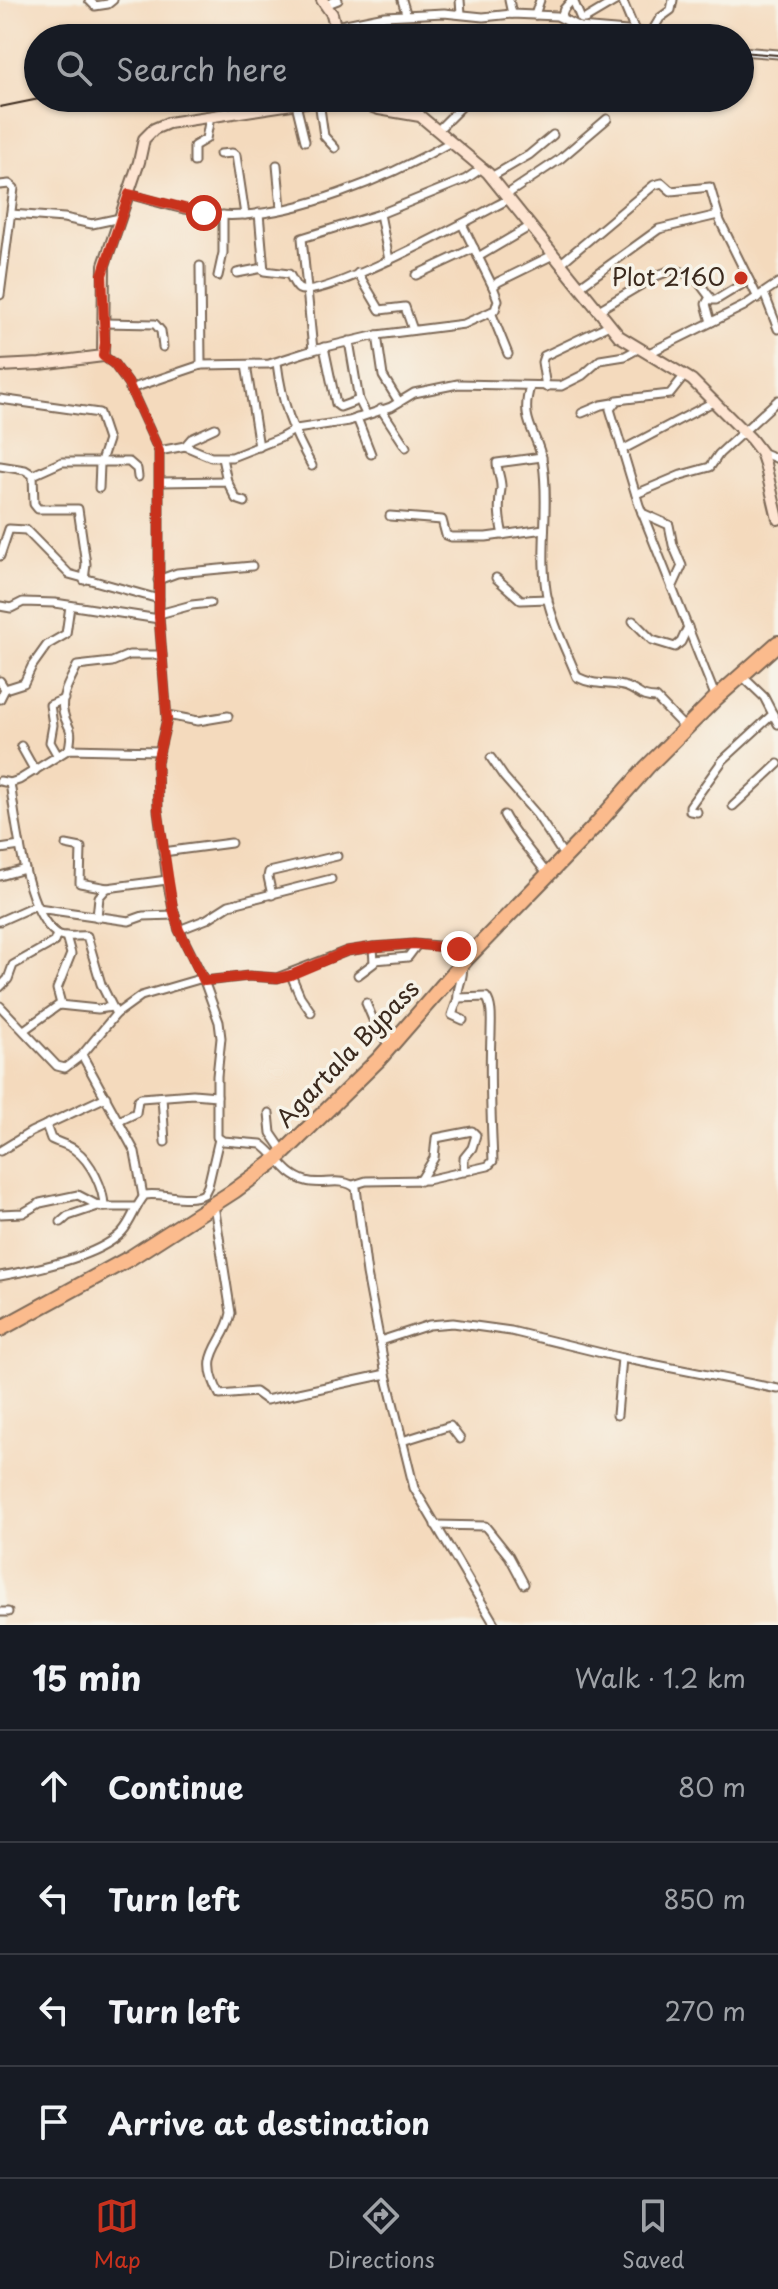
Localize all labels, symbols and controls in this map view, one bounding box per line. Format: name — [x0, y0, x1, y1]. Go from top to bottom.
search box — [24, 24, 754, 112]
icon: search — [52, 46, 96, 90]
text: Search here — [116, 46, 288, 91]
route start — [186, 195, 222, 231]
place label: Plot 2160 — [611, 258, 725, 294]
marker: Plot 2160 — [732, 269, 750, 287]
route end — [441, 931, 477, 967]
street label: Agartala Bypass — [266, 971, 427, 1135]
text: 15 min — [32, 1651, 141, 1703]
text: Walk · 1.2 km — [575, 1658, 746, 1697]
icon: ahead — [32, 1764, 76, 1808]
text: Continue — [108, 1764, 243, 1809]
text: 80 m — [678, 1767, 746, 1806]
icon: left — [32, 1876, 76, 1920]
text: Turn left — [108, 1876, 240, 1921]
text: 850 m — [663, 1879, 746, 1918]
icon: left — [32, 1988, 76, 2032]
text: Turn left — [108, 1988, 240, 2033]
text: 270 m — [665, 1991, 746, 2030]
icon: arrive — [32, 2100, 76, 2144]
text: Arrive at destination — [108, 2100, 430, 2145]
tab: Map — [94, 2194, 141, 2275]
tab: Directions — [328, 2194, 435, 2275]
tab: Saved — [622, 2194, 684, 2275]

